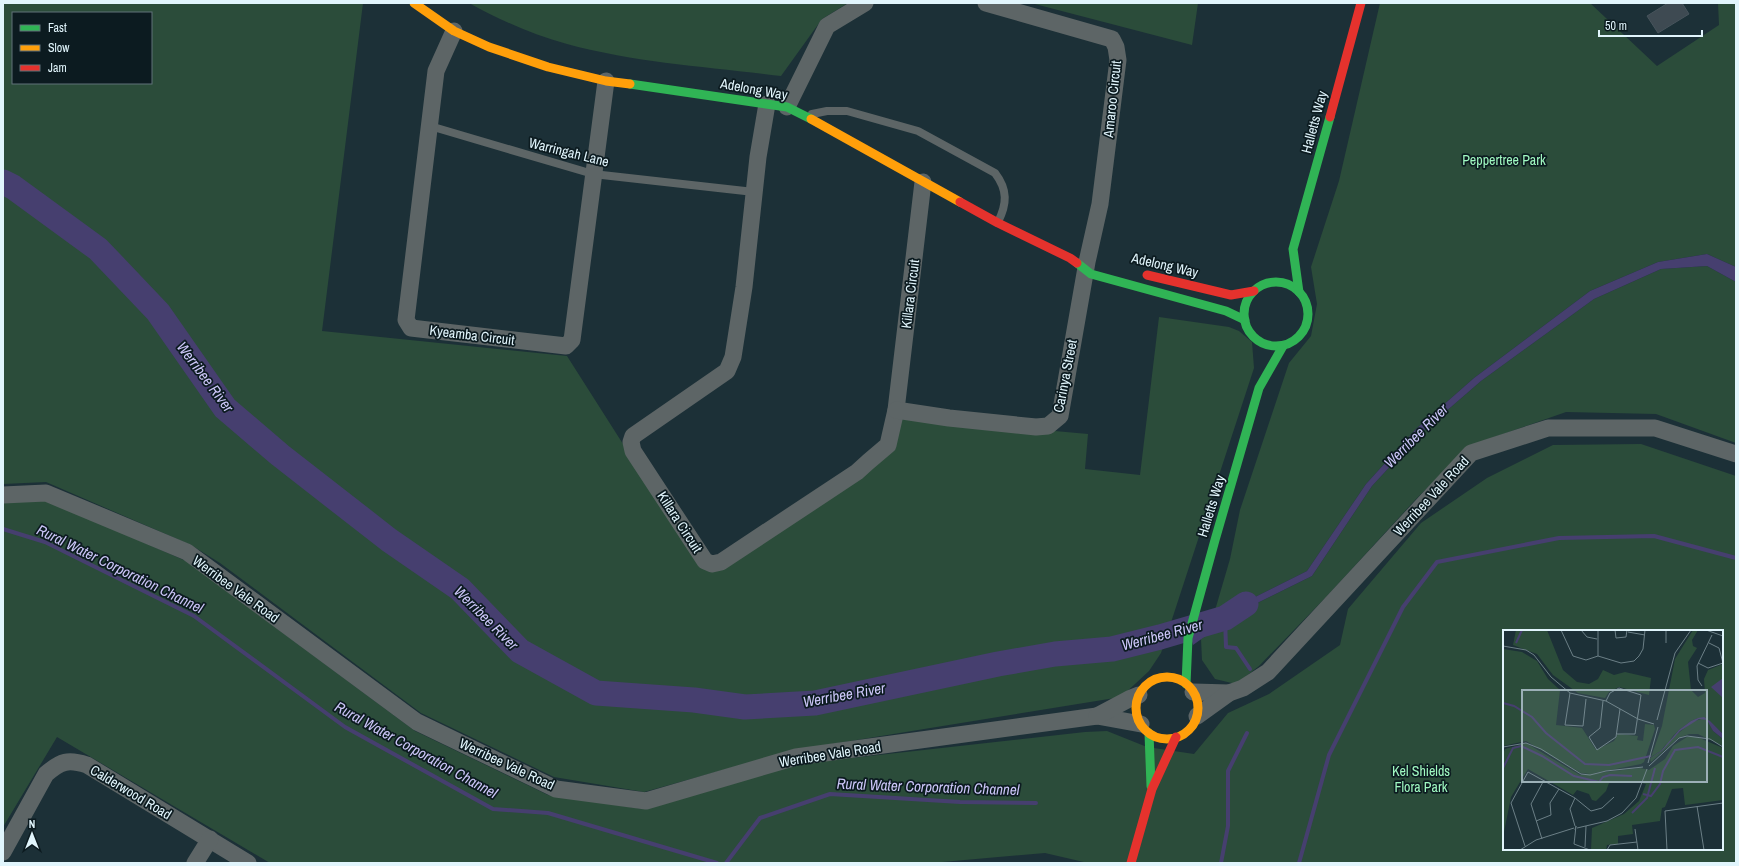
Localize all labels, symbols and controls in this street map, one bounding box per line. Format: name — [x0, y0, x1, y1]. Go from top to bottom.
legend — [12, 12, 152, 84]
scale bar — [1599, 12, 1702, 38]
text: 50 m — [1605, 18, 1627, 34]
text: Fast — [48, 20, 67, 36]
text: Slow — [48, 40, 70, 56]
text: Jam — [48, 60, 67, 76]
street label: Amaroo Circuit — [1099, 60, 1125, 139]
street label: Adelong Way — [718, 74, 789, 104]
street label: Halletts Way — [1297, 89, 1331, 155]
street label: Warringah Lane — [527, 133, 611, 171]
park label: Peppertree Park — [1462, 151, 1546, 169]
street label: Adelong Way — [1129, 248, 1200, 281]
street label: Killara Circuit — [897, 258, 923, 330]
street label: Kyeamba Circuit — [428, 321, 516, 349]
water label: Werribee River — [172, 337, 239, 417]
street label: Carinya Street — [1049, 338, 1081, 414]
water label: Werribee River — [1379, 398, 1453, 472]
street label: Werribee Vale Road — [1389, 452, 1473, 540]
street label: Halletts Way — [1193, 473, 1229, 539]
street label: Killara Circuit — [654, 488, 706, 556]
water label: Rural Water Corporation Channel — [33, 519, 207, 618]
street label: Werribee Vale Road — [189, 551, 283, 627]
water label: Werribee River — [450, 581, 524, 655]
water label: Werribee River — [1119, 613, 1206, 655]
inset map — [1503, 630, 1723, 850]
water label: Werribee River — [801, 677, 888, 712]
water label: Rural Water Corporation Channel — [331, 696, 502, 803]
street label: Werribee Vale Road — [457, 734, 557, 794]
street label: Werribee Vale Road — [778, 737, 882, 771]
street label: Calderwood Road — [87, 761, 175, 823]
park label: Kel Shields Flora Park — [1392, 762, 1450, 796]
water label: Rural Water Corporation Channel — [836, 773, 1020, 800]
north arrow — [12, 814, 52, 854]
text: N — [29, 817, 35, 831]

